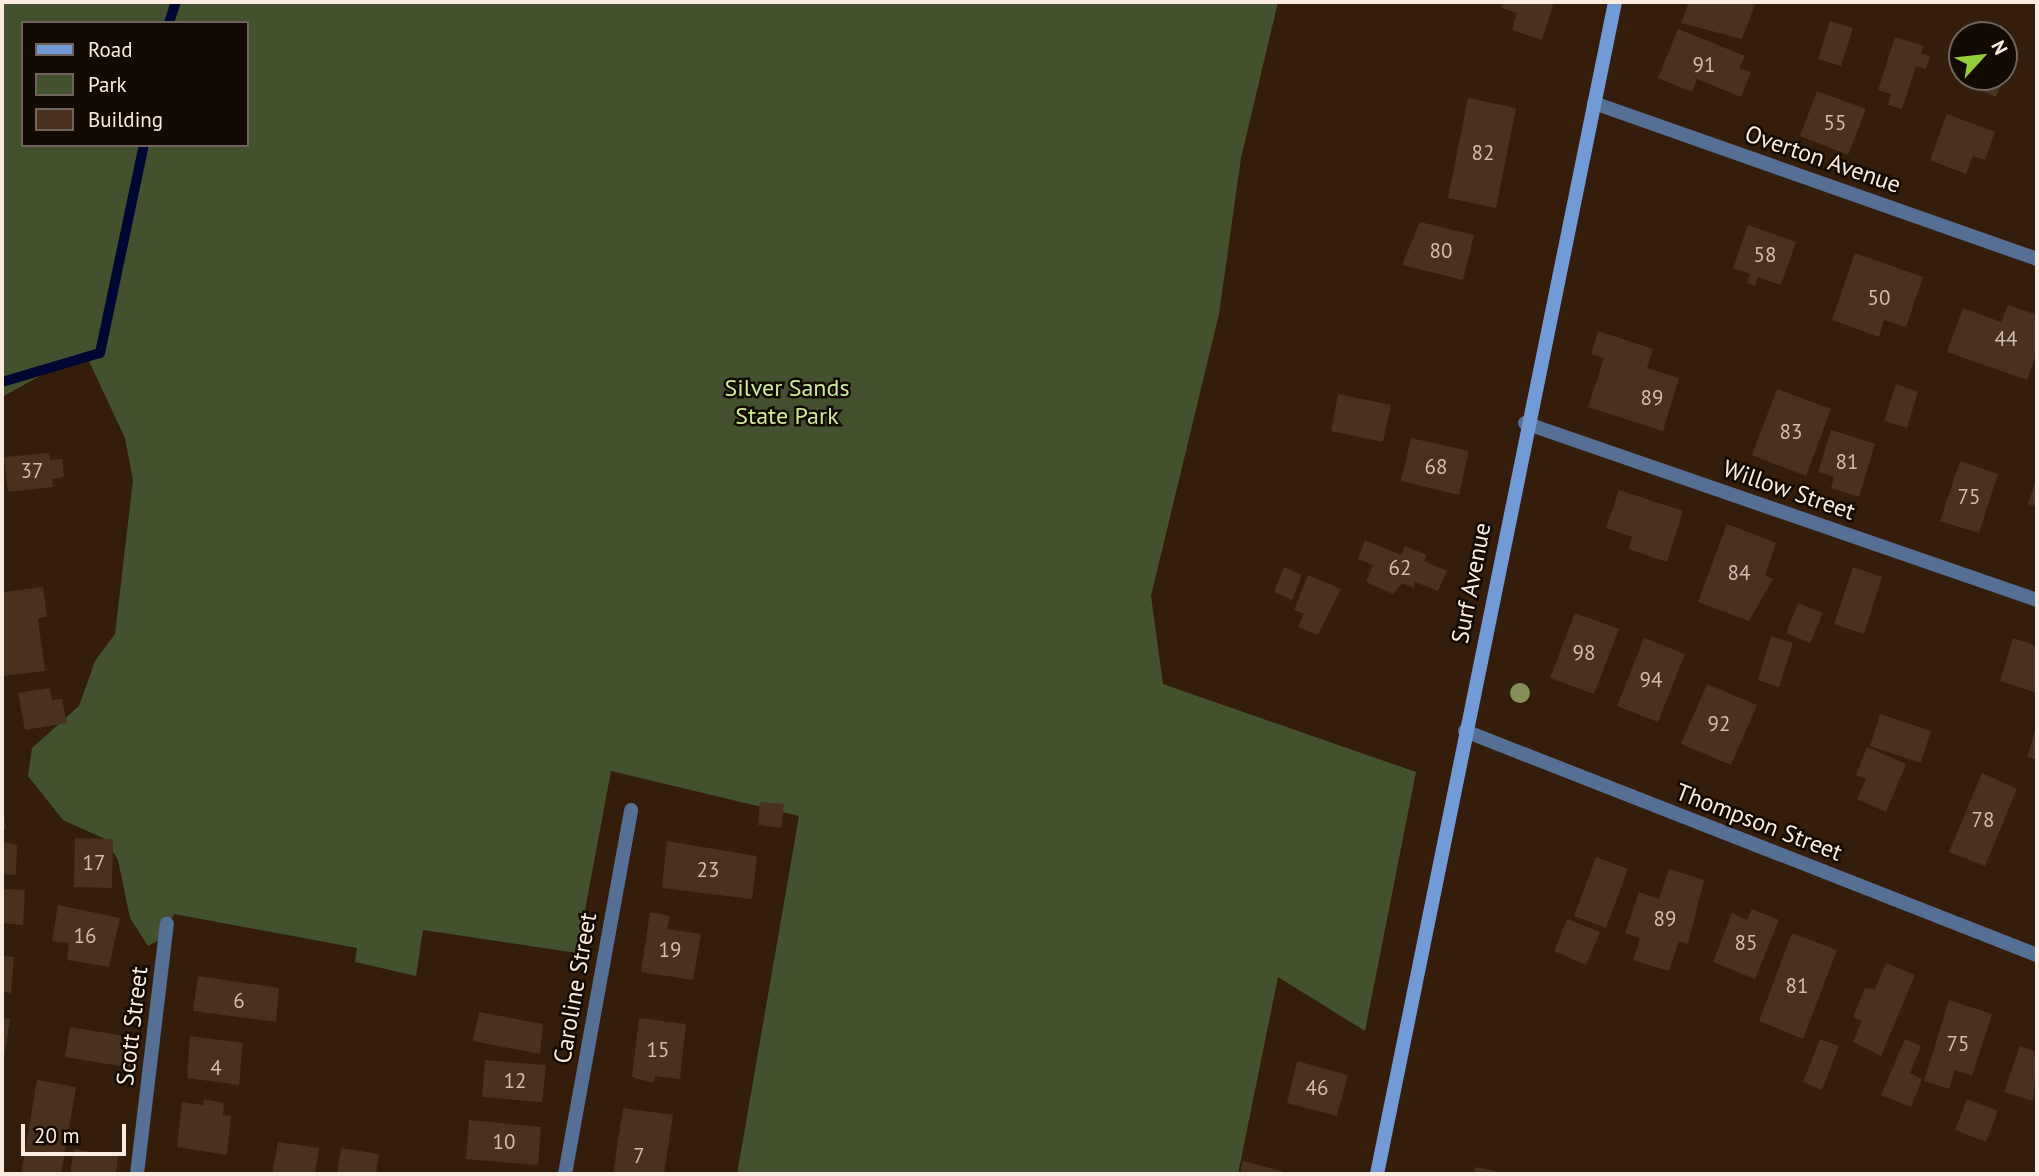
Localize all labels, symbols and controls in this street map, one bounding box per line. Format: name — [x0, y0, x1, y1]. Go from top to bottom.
legend — [21, 21, 248, 147]
north arrow — [1948, 21, 2018, 91]
text: Road — [88, 36, 132, 63]
text: N — [1986, 36, 2013, 58]
house number: 91 — [1693, 52, 1715, 78]
text: Park — [88, 71, 127, 98]
text: Building — [88, 106, 163, 133]
house number: 55 — [1824, 110, 1846, 136]
street label: Overton Avenue — [1741, 119, 1905, 199]
house number: 82 — [1472, 140, 1494, 166]
house number: 80 — [1430, 238, 1452, 264]
house number: 58 — [1754, 242, 1776, 268]
house number: 50 — [1868, 285, 1890, 311]
house number: 44 — [1995, 326, 2017, 352]
park label: Silver Sands State Park — [724, 374, 850, 430]
house number: 89 — [1641, 385, 1663, 411]
house number: 83 — [1780, 419, 1802, 445]
house number: 81 — [1836, 449, 1858, 475]
house number: 68 — [1425, 454, 1447, 480]
street label: Willow Street — [1719, 454, 1859, 526]
house number: 37 — [21, 458, 43, 484]
house number: 75 — [1958, 484, 1980, 510]
street label: Surf Avenue — [1445, 520, 1497, 646]
house number: 62 — [1389, 555, 1411, 581]
house number: 84 — [1728, 560, 1750, 586]
house number: 98 — [1573, 640, 1595, 666]
house number: 94 — [1640, 667, 1662, 693]
house number: 92 — [1708, 711, 1730, 737]
street label: Thompson Street — [1672, 777, 1846, 867]
house number: 78 — [1972, 807, 1994, 833]
house number: 17 — [83, 850, 105, 876]
house number: 23 — [697, 857, 719, 883]
house number: 89 — [1654, 906, 1676, 932]
street label: Caroline Street — [548, 910, 602, 1066]
house number: 16 — [74, 923, 96, 949]
house number: 85 — [1735, 930, 1757, 956]
house number: 19 — [659, 937, 681, 963]
street label: Scott Street — [110, 965, 154, 1087]
house number: 81 — [1786, 973, 1808, 999]
house number: 6 — [233, 988, 245, 1014]
house number: 75 — [1947, 1031, 1969, 1057]
house number: 15 — [647, 1037, 669, 1063]
house number: 4 — [210, 1055, 222, 1081]
house number: 12 — [504, 1068, 526, 1094]
house number: 46 — [1306, 1075, 1328, 1101]
scale bar — [24, 1110, 130, 1154]
text: 20 m — [34, 1122, 80, 1149]
house number: 10 — [493, 1129, 515, 1155]
house number: 7 — [633, 1143, 645, 1169]

